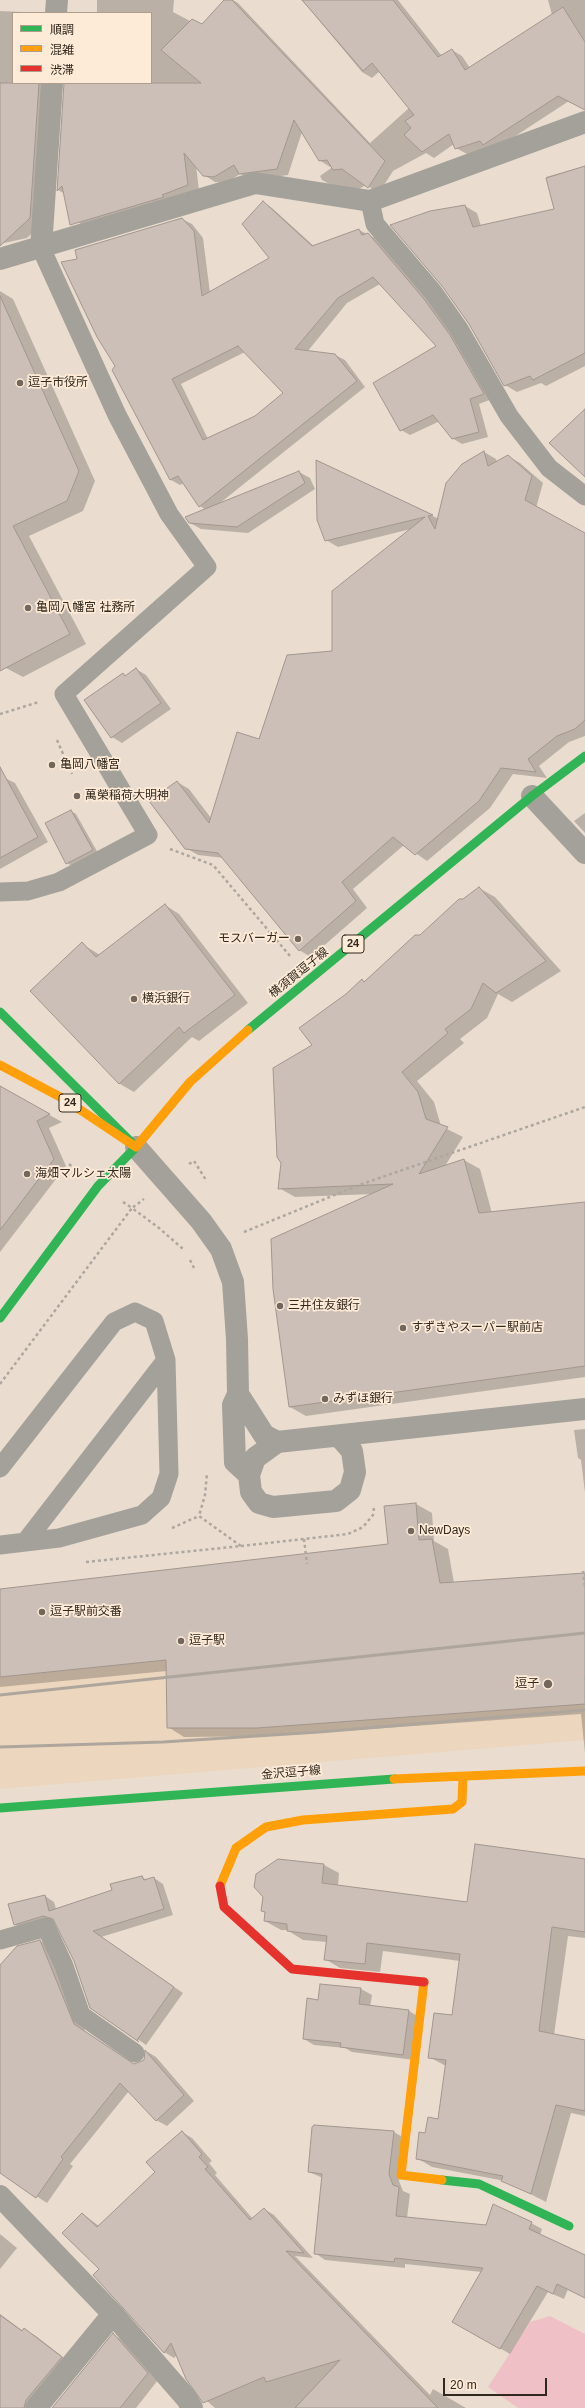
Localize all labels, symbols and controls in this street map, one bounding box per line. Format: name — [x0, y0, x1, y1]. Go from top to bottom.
legend — [12, 12, 152, 84]
text: 順調 — [50, 23, 74, 37]
text: 混雑 — [50, 43, 74, 57]
text: 渋滞 — [50, 63, 74, 77]
place label: 逗子市役所 — [28, 376, 88, 390]
marker: 逗子市役所 — [15, 378, 25, 388]
place label: 亀岡八幡宮 社務所 — [36, 601, 135, 615]
marker: 亀岡八幡宮 社務所 — [23, 603, 33, 613]
place label: 亀岡八幡宮 — [60, 758, 120, 772]
marker: 亀岡八幡宮 — [47, 760, 57, 770]
place label: 萬榮稲荷大明神 — [85, 789, 169, 803]
marker: 萬榮稲荷大明神 — [72, 791, 82, 801]
place label: モスバーガー — [218, 932, 290, 946]
marker: モスバーガー — [293, 934, 303, 944]
road number: 24 — [342, 935, 364, 953]
street label: 横須賀逗子線 — [266, 945, 332, 1001]
place label: 横浜銀行 — [142, 992, 190, 1006]
marker: 横浜銀行 — [129, 994, 139, 1004]
road number: 24 — [59, 1094, 81, 1112]
place label: 海畑マルシェ太陽 — [35, 1167, 131, 1181]
marker: 海畑マルシェ太陽 — [22, 1169, 32, 1179]
place label: 三井住友銀行 — [288, 1299, 360, 1313]
marker: 三井住友銀行 — [275, 1301, 285, 1311]
place label: すずきやスーパー駅前店 — [411, 1321, 543, 1335]
marker: すずきやスーパー駅前店 — [398, 1323, 408, 1333]
place label: みずほ銀行 — [333, 1392, 393, 1406]
marker: みずほ銀行 — [320, 1394, 330, 1404]
place label: NewDays — [419, 1524, 470, 1538]
marker: NewDays — [406, 1526, 416, 1536]
place label: 逗子駅前交番 — [50, 1605, 122, 1619]
marker: 逗子駅前交番 — [37, 1607, 47, 1617]
place label: 逗子駅 — [189, 1634, 225, 1648]
marker: 逗子駅 — [176, 1636, 186, 1646]
place label: 逗子 — [515, 1677, 539, 1691]
marker: 逗子 — [542, 1678, 554, 1690]
street label: 金沢逗子線 — [260, 1763, 322, 1783]
scale bar — [445, 2370, 549, 2396]
text: 20 m — [450, 2378, 477, 2392]

